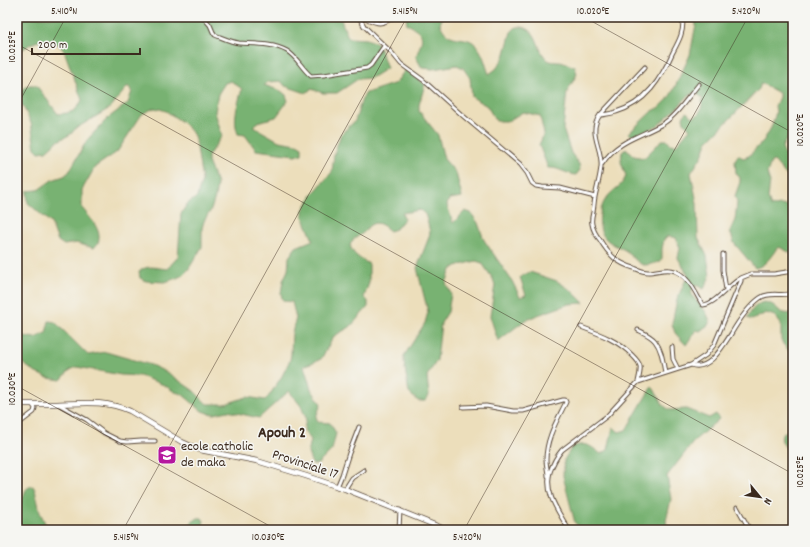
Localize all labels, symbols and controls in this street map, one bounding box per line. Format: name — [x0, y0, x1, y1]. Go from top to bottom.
text: 5.410°N — [51, 5, 77, 19]
text: 5.415°N — [392, 5, 418, 19]
text: 10.020°E — [577, 5, 610, 19]
text: 5.420°N — [732, 5, 760, 19]
scale bar — [32, 30, 140, 56]
text: 10.025°E — [6, 31, 20, 63]
text: 200 m — [38, 37, 67, 54]
text: 10.020°E — [794, 113, 808, 146]
text: 10.030°E — [6, 372, 20, 405]
district label: Apouh 2 — [258, 422, 306, 445]
place label: ecole catholic de maka — [181, 437, 254, 473]
school or university icon: ecole catholic de maka — [156, 444, 178, 466]
street label: Provinciale 17 — [269, 445, 341, 485]
text: 10.025°E — [794, 456, 808, 488]
north arrow — [740, 477, 780, 517]
text: N — [758, 495, 775, 508]
text: 5.415°N — [113, 531, 139, 545]
text: 10.030°E — [252, 531, 285, 545]
text: 5.420°N — [453, 531, 481, 545]

